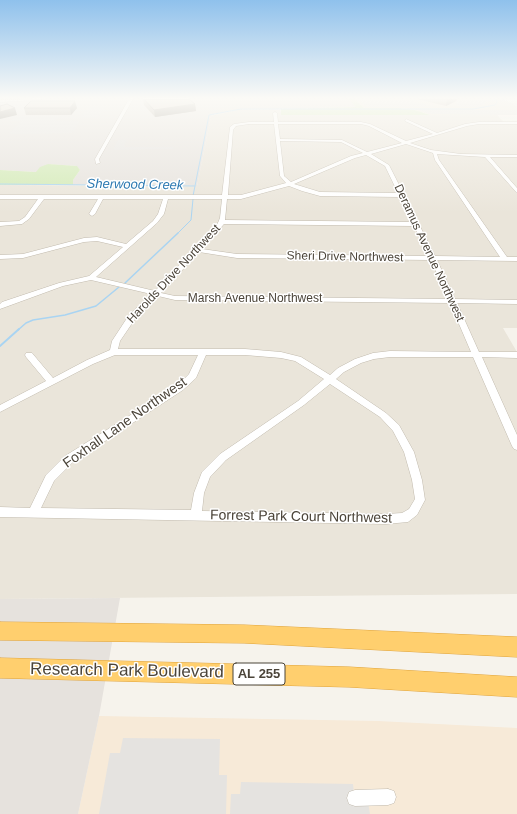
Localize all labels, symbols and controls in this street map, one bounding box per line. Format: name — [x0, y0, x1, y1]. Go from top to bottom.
water label: Sherwood Creek — [86, 176, 184, 194]
street label: Deramus Avenue Northwest — [391, 182, 467, 324]
street label: Harolds Drive Northwest — [124, 222, 224, 326]
street label: Sheri Drive Northwest — [287, 249, 403, 265]
street label: Marsh Avenue Northwest — [188, 292, 322, 306]
street label: Foxhall Lane Northwest — [60, 374, 190, 472]
street label: Forrest Park Court Northwest — [210, 507, 392, 527]
street label: Research Park Boulevard — [30, 659, 224, 683]
road number: AL 255 — [233, 663, 285, 685]

